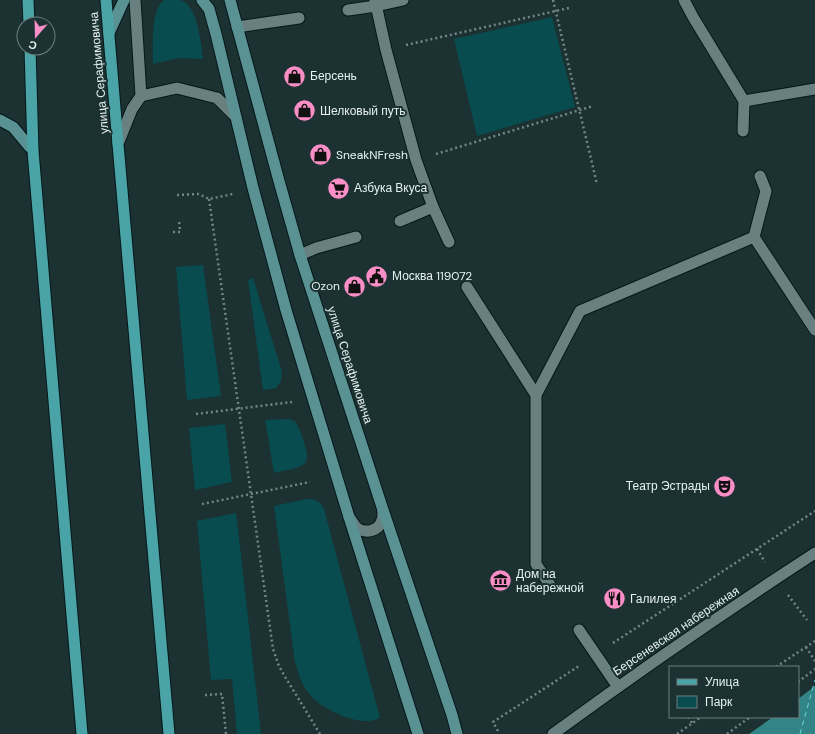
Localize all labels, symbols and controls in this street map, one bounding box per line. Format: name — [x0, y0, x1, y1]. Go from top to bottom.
street label: улица Серафимовича — [86, 11, 112, 135]
north arrow — [16, 16, 56, 56]
text: С — [26, 37, 39, 53]
shop icon: Берсень — [282, 63, 308, 89]
place label: Берсень — [310, 68, 357, 84]
shop icon: Шелковый путь — [291, 98, 317, 124]
place label: Шелковый путь — [320, 103, 405, 119]
shop icon: SneakNFresh — [307, 142, 333, 168]
place label: SneakNFresh — [336, 147, 408, 163]
supermarket icon: Азбука Вкуса — [325, 175, 351, 201]
place label: Азбука Вкуса — [354, 180, 428, 196]
public building icon: Москва 119072 — [364, 263, 390, 289]
place label: Москва 119072 — [392, 268, 472, 284]
shop icon: Ozon — [342, 273, 368, 299]
place label: Ozon — [311, 278, 340, 294]
street label: улица Серафимовича — [323, 304, 377, 426]
theatre icon: Театр Эстрады — [712, 473, 738, 499]
place label: Театр Эстрады — [626, 478, 710, 494]
place label: Дом на набережной — [516, 566, 584, 596]
museum icon: Дом на набережной — [487, 568, 513, 594]
street label: Берсеневская набережная — [610, 583, 742, 679]
restaurant icon: Галилея — [602, 586, 628, 612]
place label: Галилея — [630, 591, 676, 607]
legend — [669, 666, 799, 718]
text: Улица — [705, 674, 739, 690]
text: Парк — [705, 694, 733, 710]

